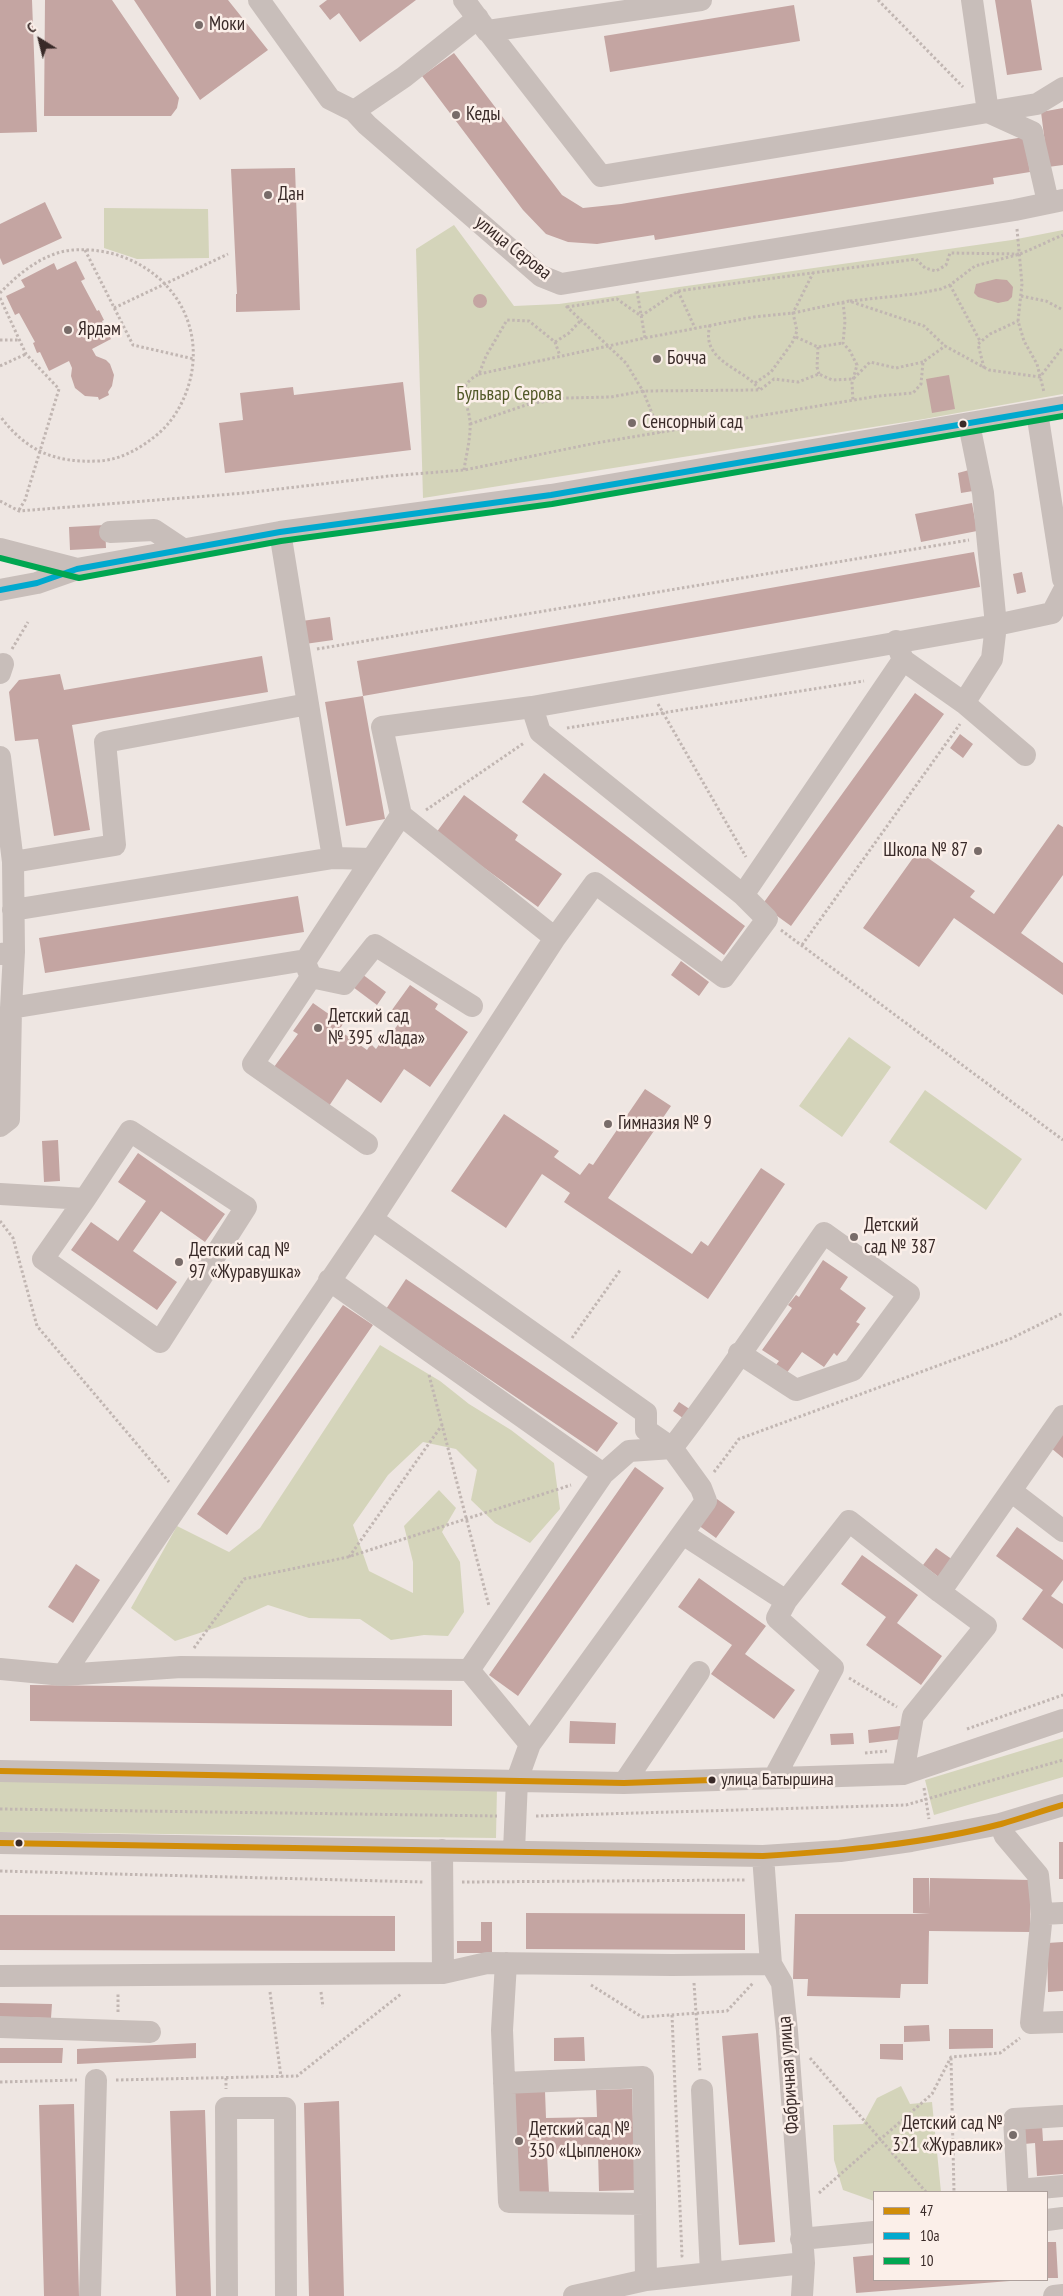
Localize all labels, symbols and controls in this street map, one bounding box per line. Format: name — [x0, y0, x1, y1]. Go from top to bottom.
place label: Моки — [209, 14, 245, 36]
north arrow — [15, 15, 65, 65]
text: С — [23, 19, 39, 37]
marker: Моки — [193, 19, 205, 31]
place label: Кеды — [466, 104, 501, 126]
marker: Кеды — [450, 109, 462, 121]
place label: Дан — [278, 184, 304, 206]
marker: Дан — [262, 189, 274, 201]
street label: улица Серова — [470, 211, 556, 285]
place label: Ярдәм — [78, 319, 121, 341]
marker: Ярдәм — [62, 324, 74, 336]
place label: Бочча — [667, 348, 706, 370]
marker: Бочча — [651, 353, 663, 365]
park label: Бульвар Серова — [456, 384, 562, 406]
place label: Сенсорный сад — [642, 412, 743, 434]
marker: Сенсорный сад — [626, 417, 638, 429]
unlabelled marker — [958, 419, 968, 429]
place label: Школа № 87 — [883, 840, 968, 862]
marker: Школа № 87 — [972, 845, 984, 857]
place label: Детский сад № 395 «Лада» — [328, 1006, 425, 1050]
marker: Детский сад № 395 «Лада» — [312, 1022, 324, 1034]
place label: Гимназия № 9 — [618, 1113, 712, 1135]
marker: Гимназия № 9 — [602, 1118, 614, 1130]
place label: Детский сад № 387 — [864, 1215, 936, 1259]
marker: Детский сад № 387 — [848, 1231, 860, 1243]
place label: Детский сад № 97 «Журавушка» — [189, 1240, 301, 1284]
marker: Детский сад № 97 «Журавушка» — [173, 1256, 185, 1268]
place label: улица Батыршина — [721, 1769, 834, 1791]
marker: улица Батыршина — [707, 1775, 717, 1785]
unlabelled marker — [14, 1838, 24, 1848]
street label: Фабричная улица — [774, 2015, 804, 2135]
place label: Детский сад № 321 «Журавлик» — [892, 2113, 1003, 2157]
place label: Детский сад № 350 «Цыпленок» — [529, 2119, 642, 2163]
marker: Детский сад № 321 «Журавлик» — [1007, 2129, 1019, 2141]
marker: Детский сад № 350 «Цыпленок» — [513, 2135, 525, 2147]
legend — [873, 2191, 1048, 2281]
text: 47 — [920, 2201, 934, 2220]
text: 10а — [920, 2226, 940, 2245]
text: 10 — [920, 2251, 934, 2270]

